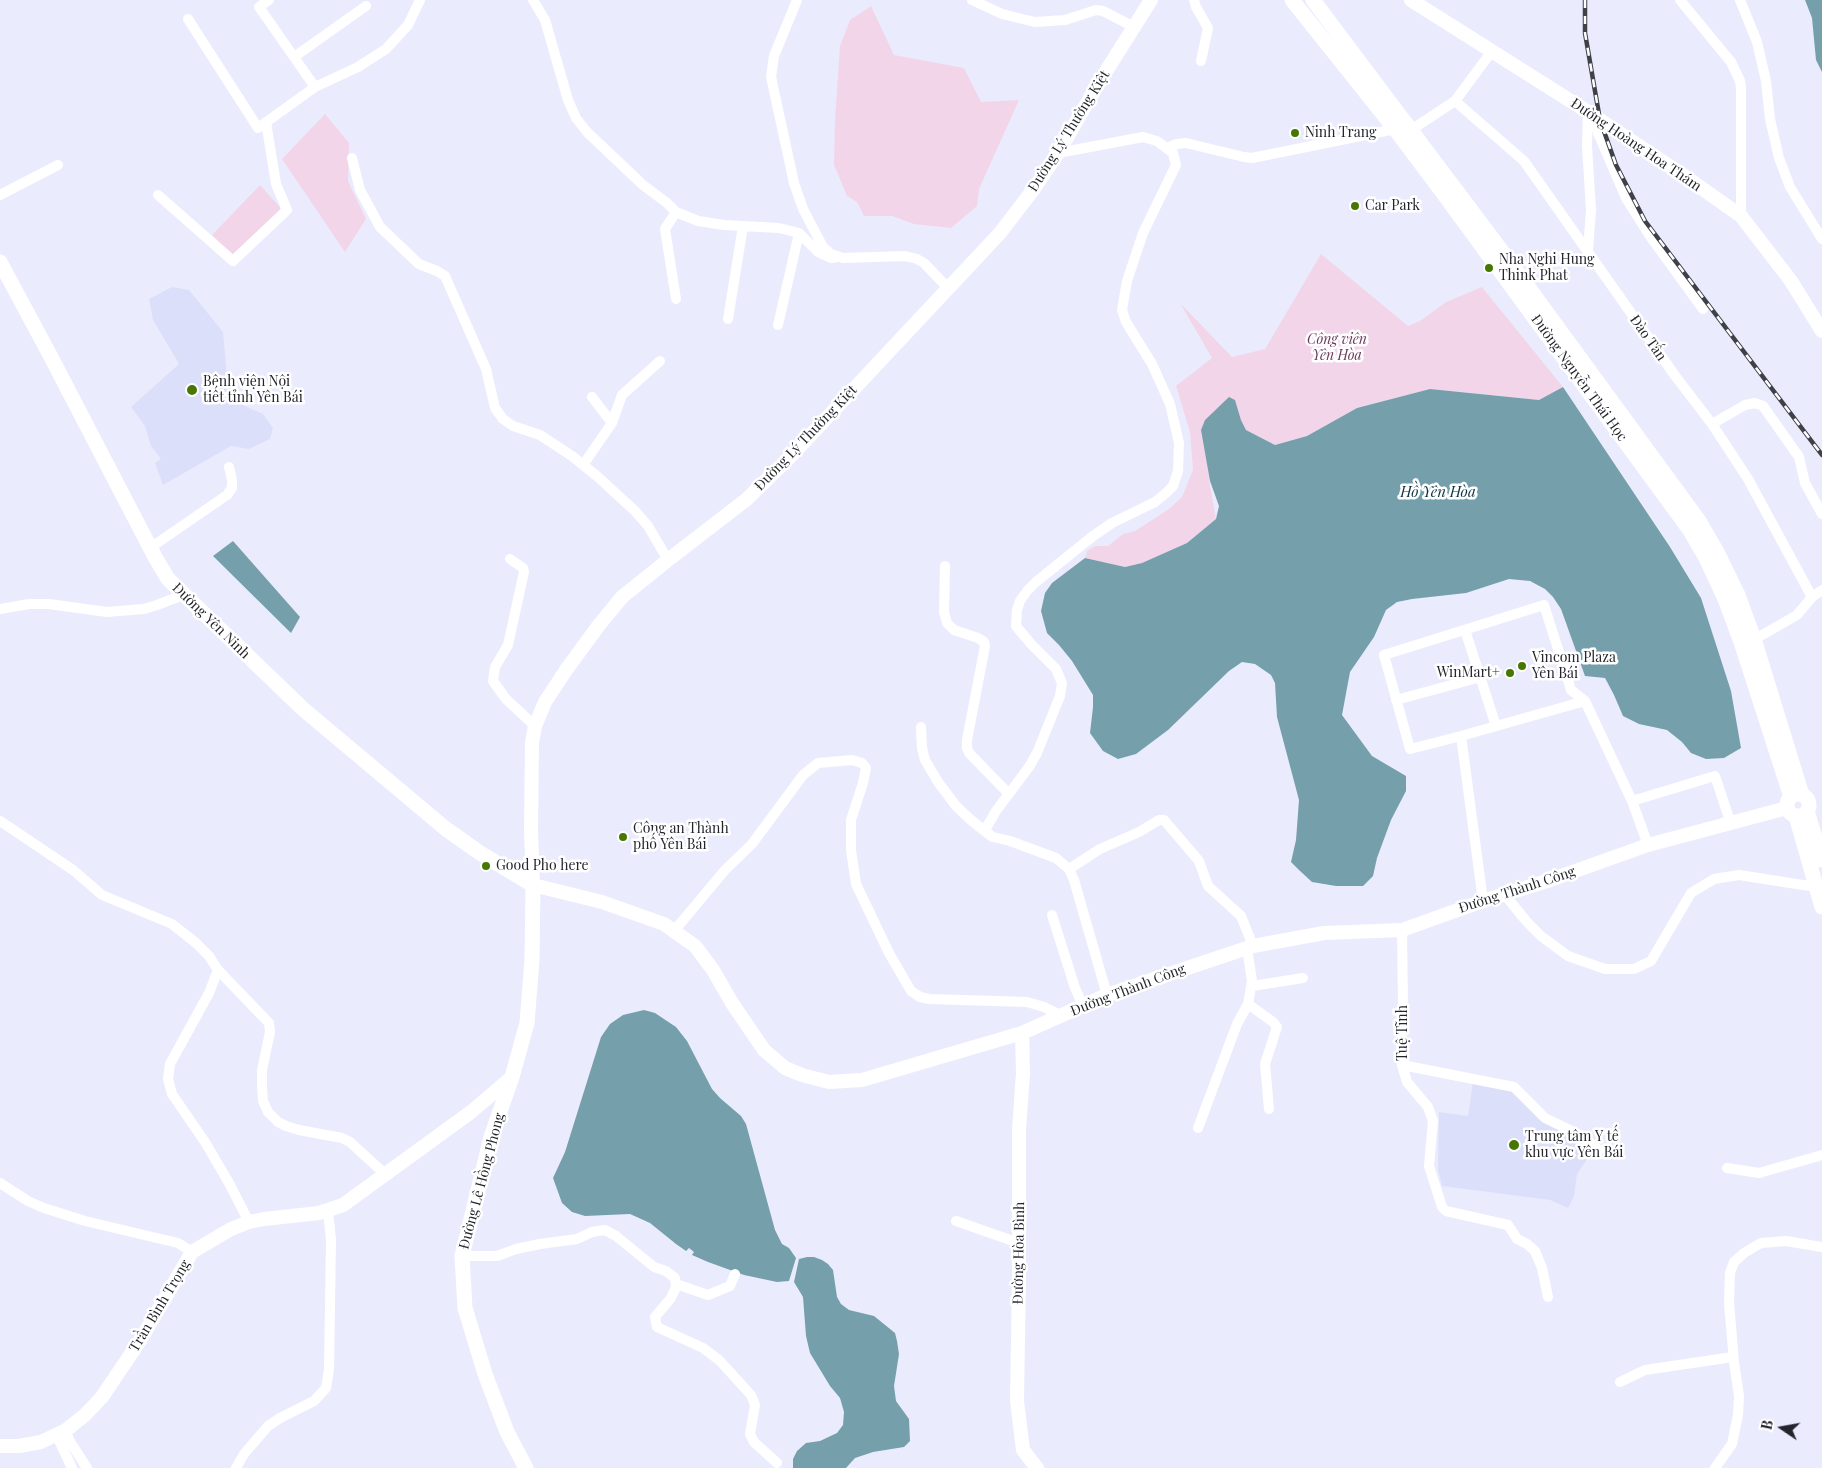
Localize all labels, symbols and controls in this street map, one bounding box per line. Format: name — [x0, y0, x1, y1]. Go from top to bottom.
street label: Đường Lý Thường Kiệt — [1025, 67, 1113, 195]
street label: Đường Hoàng Hoa Thám — [1568, 95, 1704, 195]
place label: Ninh Trang — [1305, 125, 1376, 141]
marker: Ninh Trang — [1289, 127, 1301, 139]
place label: Car Park — [1365, 198, 1420, 214]
marker: Car Park — [1349, 200, 1361, 212]
place label: Nha Nghi Hung Think Phat — [1499, 252, 1594, 284]
marker: Nha Nghi Hung Think Phat — [1483, 262, 1495, 274]
street label: Đường Nguyễn Thái Học — [1527, 311, 1631, 445]
street label: Đào Tấn — [1626, 312, 1670, 364]
park label: Công viên Yên Hòa — [1307, 332, 1367, 364]
place label: Bệnh viện Nội tiết tỉnh Yên Bái — [203, 374, 303, 407]
street label: Đường Lý Thường Kiệt — [751, 382, 861, 494]
marker: Bệnh viện Nội tiết tỉnh Yên Bái — [185, 383, 199, 397]
water label: Hồ Yên Hòa — [1400, 483, 1476, 501]
street label: Đường Yên Ninh — [169, 580, 253, 662]
place label: Vincom Plaza Yên Bái — [1532, 650, 1616, 682]
marker: Vincom Plaza Yên Bái — [1516, 660, 1528, 672]
place label: WinMart+ — [1437, 665, 1500, 681]
marker: WinMart+ — [1504, 667, 1516, 679]
place label: Công an Thành phố Yên Bái — [633, 821, 729, 854]
marker: Công an Thành phố Yên Bái — [617, 831, 629, 843]
place label: Good Pho here — [496, 858, 589, 874]
marker: Good Pho here — [480, 860, 492, 872]
street label: Đường Thành Công — [1456, 863, 1578, 917]
street label: Đường Thành Công — [1068, 960, 1188, 1020]
street label: Tuệ Tĩnh — [1395, 1005, 1411, 1061]
street label: Đường Lê Hồng Phong — [456, 1111, 508, 1251]
place label: Trung tâm Y tế khu vực Yên Bái — [1525, 1129, 1623, 1162]
marker: Trung tâm Y tế khu vực Yên Bái — [1507, 1138, 1521, 1152]
street label: Đường Hòa Bình — [1010, 1201, 1028, 1305]
street label: Trần Bình Trọng — [126, 1257, 194, 1355]
north arrow — [1757, 1403, 1807, 1453]
text: B — [1757, 1418, 1777, 1431]

